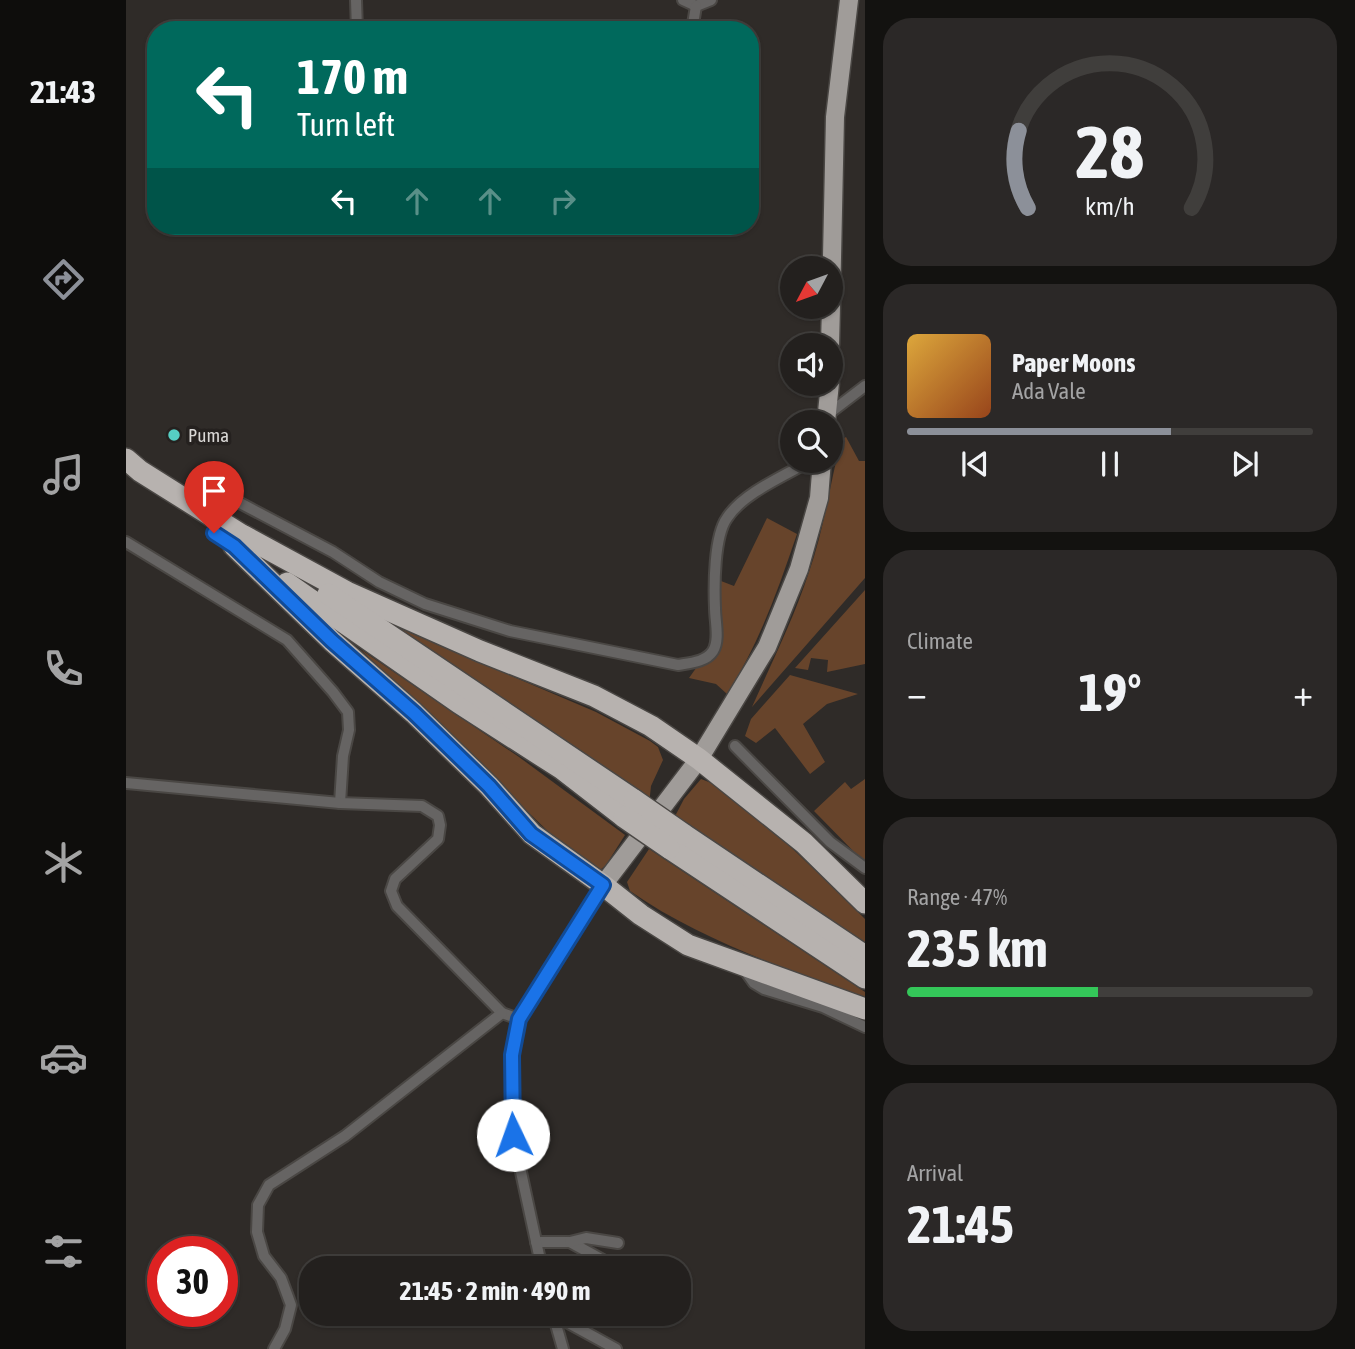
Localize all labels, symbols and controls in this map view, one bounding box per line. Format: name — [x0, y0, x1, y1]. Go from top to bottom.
text: 170 m — [297, 48, 408, 104]
icon: left — [182, 49, 273, 140]
text: 21:43 — [30, 73, 96, 110]
text: Turn left — [297, 106, 395, 143]
text: 28 — [1076, 110, 1144, 193]
icon: left — [325, 182, 363, 220]
icon: ahead — [398, 182, 436, 220]
icon: ahead — [471, 182, 509, 220]
icon: right — [544, 182, 582, 220]
text: km/h — [1085, 192, 1135, 220]
icon: directions — [39, 255, 88, 304]
north arrow — [780, 256, 844, 318]
map controls — [780, 256, 843, 473]
button: sound — [780, 333, 843, 396]
text: Paper Moons — [1012, 348, 1135, 378]
text: Ada Vale — [1012, 378, 1086, 404]
button: search — [780, 410, 843, 473]
place label: Puma — [188, 424, 229, 446]
marker: Puma — [166, 427, 182, 443]
icon: previous — [956, 445, 994, 483]
icon: pause — [1091, 445, 1129, 483]
icon: next — [1226, 445, 1264, 483]
icon: music — [39, 450, 88, 499]
pin — [184, 461, 244, 533]
icon: arrive — [195, 472, 233, 510]
text: Climate — [907, 628, 973, 654]
icon: phone — [39, 644, 88, 693]
text: 19° — [1078, 662, 1142, 722]
text: − — [907, 671, 927, 714]
text: + — [1293, 671, 1313, 714]
icon: climate — [39, 838, 88, 887]
text: Range · 47% — [907, 884, 1007, 910]
text: 235 km — [907, 918, 1048, 978]
icon: car — [39, 1033, 88, 1082]
position arrow — [476, 1098, 550, 1172]
text: Arrival — [907, 1160, 963, 1186]
text: 21:45 — [907, 1194, 1014, 1254]
icon: filters — [39, 1227, 88, 1276]
speed limit sign: 30 — [147, 1236, 238, 1327]
text: 21:45 · 2 min · 490 m — [400, 1276, 590, 1306]

